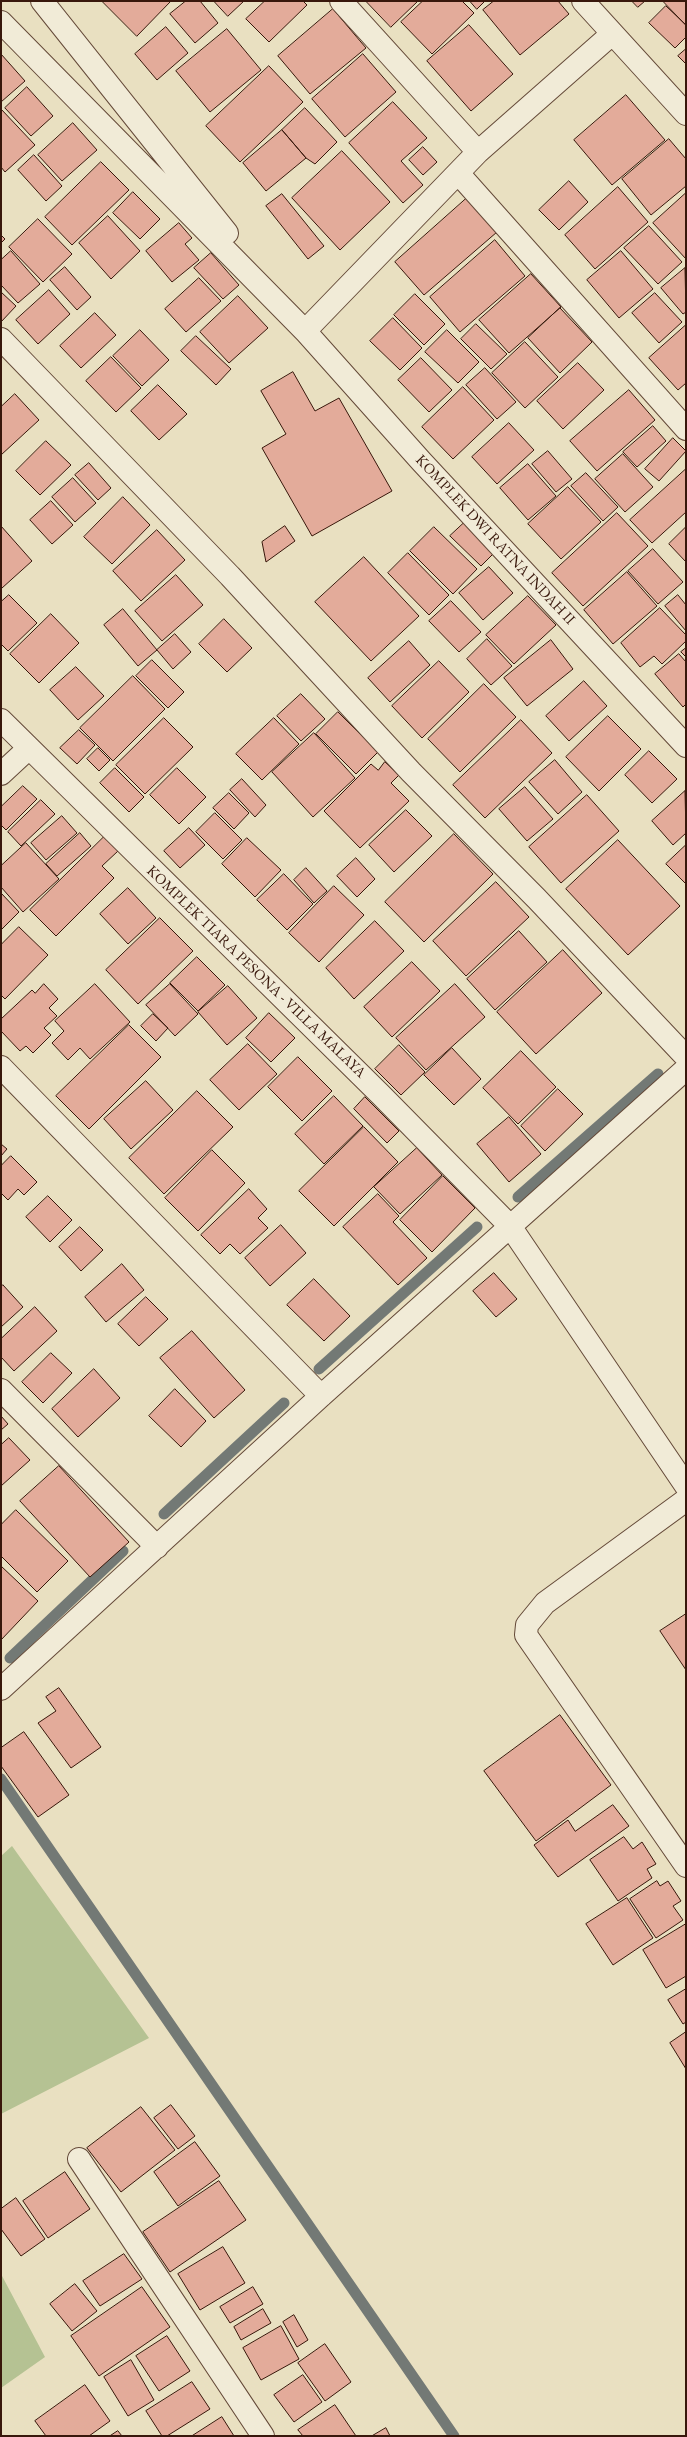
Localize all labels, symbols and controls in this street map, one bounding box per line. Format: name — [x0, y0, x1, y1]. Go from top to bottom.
street label: KOMPLEK DWI RATNA INDAH II — [411, 451, 579, 629]
street label: KOMPLEK TIARA PESONA - VILLA MALAYA — [143, 862, 369, 1082]

